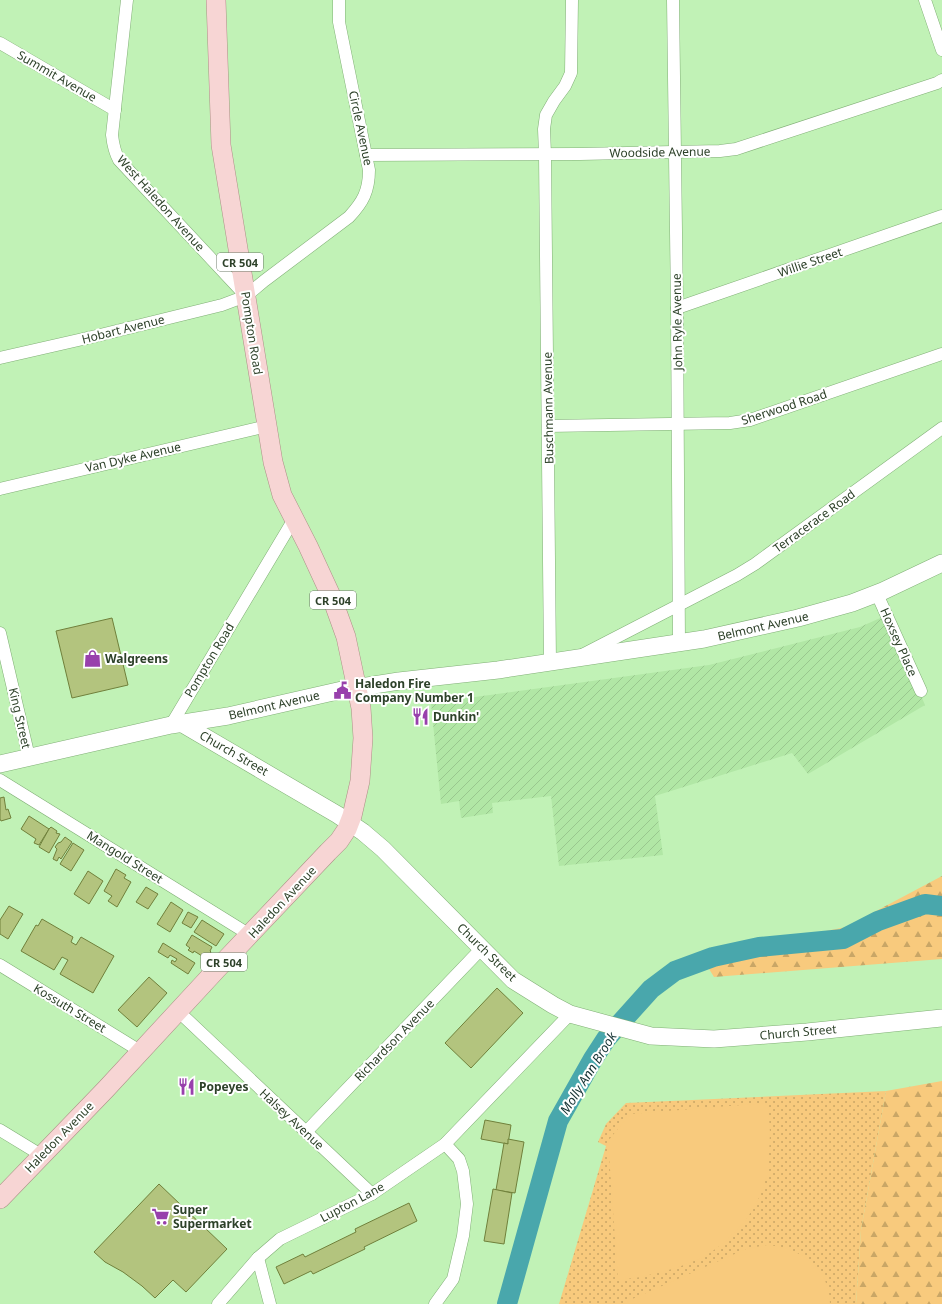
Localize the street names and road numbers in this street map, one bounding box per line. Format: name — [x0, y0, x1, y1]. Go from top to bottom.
street label: Summit Avenue — [14, 46, 100, 106]
street label: Circle Avenue — [345, 89, 377, 167]
street label: Woodside Avenue — [609, 143, 711, 161]
street label: West Haledon Avenue — [113, 151, 209, 255]
street label: Willie Street — [776, 243, 845, 281]
road number: CR 504 — [217, 253, 263, 271]
street label: John Ryle Avenue — [668, 273, 686, 372]
street label: Pompton Road — [237, 290, 267, 376]
street label: Hobart Avenue — [80, 310, 166, 348]
street label: Buschmann Avenue — [539, 352, 557, 464]
street label: Sherwood Road — [739, 385, 829, 429]
street label: Van Dyke Avenue — [84, 438, 183, 476]
street label: Terracerace Road — [770, 485, 858, 557]
road number: CR 504 — [310, 591, 356, 609]
street label: Hoxsey Place — [876, 605, 922, 679]
street label: Belmont Avenue — [716, 607, 811, 645]
street label: Pompton Road — [180, 620, 238, 700]
street label: King Street — [5, 686, 35, 751]
street label: Belmont Avenue — [227, 686, 322, 724]
street label: Church Street — [196, 726, 272, 780]
street label: Mangold Street — [84, 827, 167, 888]
street label: Haledon Avenue — [244, 862, 320, 942]
street label: Church Street — [453, 919, 521, 985]
road number: CR 504 — [201, 953, 247, 971]
street label: Kossuth Street — [30, 980, 110, 1037]
street label: Richardson Avenue — [350, 995, 438, 1085]
street label: Church Street — [759, 1020, 838, 1044]
street label: Halsey Avenue — [256, 1085, 328, 1153]
street label: Haledon Avenue — [21, 1098, 98, 1176]
street label: Lupton Lane — [317, 1178, 387, 1226]

